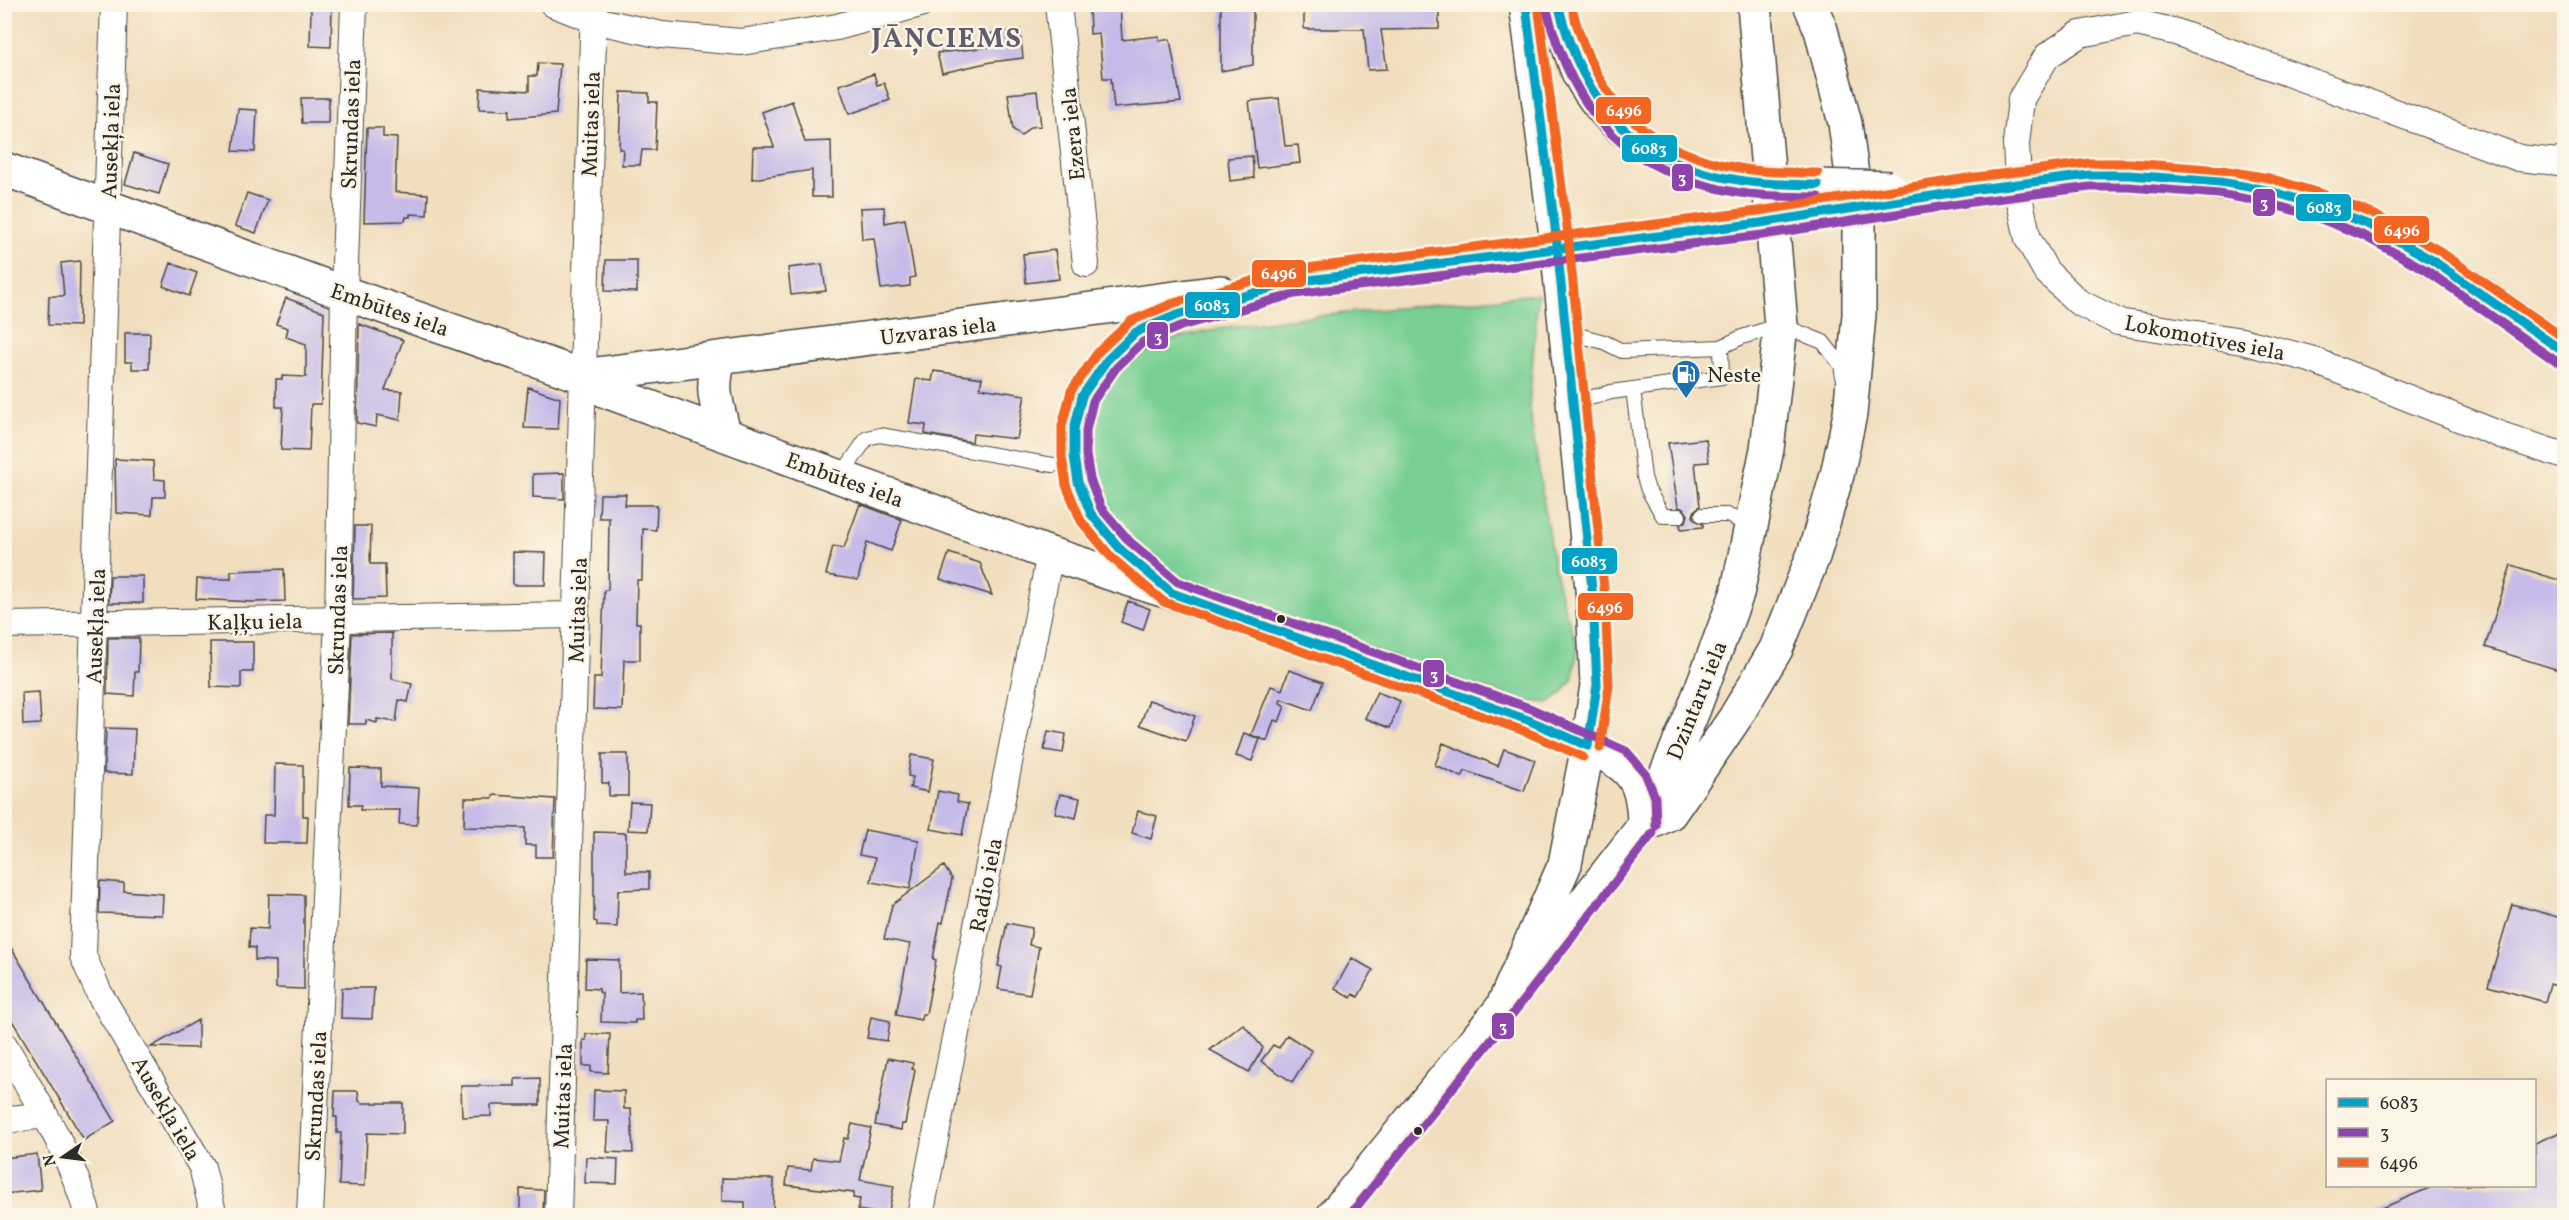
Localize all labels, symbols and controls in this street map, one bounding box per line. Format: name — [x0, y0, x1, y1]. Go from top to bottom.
district label: JĀŅCIEMS — [871, 20, 1022, 59]
street label: Skrundas iela — [335, 58, 370, 190]
street label: Muitas iela — [575, 70, 610, 178]
street label: Ausekļa iela — [95, 83, 130, 199]
street label: Ezera iela — [1054, 85, 1095, 182]
line badge: 6496 — [1595, 96, 1652, 125]
text: 6496 — [1606, 101, 1642, 123]
line badge: 6083 — [1621, 134, 1678, 163]
text: 6083 — [1631, 139, 1667, 161]
line badge: 3 — [1671, 163, 1694, 192]
text: 3 — [1678, 168, 1686, 190]
line badge: 3 — [2252, 188, 2276, 217]
text: 3 — [2260, 193, 2268, 215]
line badge: 6083 — [2295, 193, 2352, 222]
text: 6083 — [2306, 198, 2342, 220]
line badge: 6496 — [2373, 215, 2430, 244]
text: 6496 — [2384, 221, 2420, 243]
line badge: 6496 — [1251, 259, 1307, 288]
text: 6496 — [1261, 264, 1297, 286]
street label: Embūtes iela — [326, 277, 453, 346]
line badge: 6083 — [1184, 291, 1241, 319]
text: 6083 — [1194, 296, 1230, 318]
street label: Lokomotīves iela — [2122, 309, 2287, 370]
street label: Uzvaras iela — [878, 310, 998, 355]
line badge: 3 — [1146, 321, 1169, 350]
text: 3 — [1154, 327, 1162, 349]
fuel station icon: Neste — [1670, 358, 1702, 400]
place label: Neste — [1707, 361, 1761, 392]
street label: Embūtes iela — [781, 446, 907, 517]
street label: Skrundas iela — [322, 544, 357, 676]
line badge: 6083 — [1561, 547, 1618, 575]
text: 6083 — [1571, 552, 1607, 574]
street label: Muitas iela — [562, 556, 597, 664]
street label: Ausekļa iela — [80, 568, 115, 684]
line badge: 6496 — [1577, 592, 1634, 621]
text: 6496 — [1587, 598, 1623, 620]
street label: Kaļķu iela — [207, 607, 303, 640]
unlabelled marker — [1275, 613, 1287, 625]
street label: Dzintaru iela — [1660, 637, 1736, 765]
line badge: 3 — [1422, 659, 1445, 688]
text: 3 — [1430, 665, 1438, 687]
street label: Radio iela — [963, 836, 1012, 935]
line badge: 3 — [1491, 1012, 1515, 1040]
text: 3 — [1499, 1017, 1507, 1039]
street label: Skrundas iela — [299, 1030, 336, 1162]
street label: Muitas iela — [547, 1042, 582, 1150]
street label: Ausekļa iela — [122, 1051, 207, 1167]
legend — [2326, 1079, 2536, 1187]
text: 6083 — [2380, 1092, 2418, 1117]
text: 3 — [2380, 1122, 2389, 1147]
unlabelled marker — [1412, 1125, 1424, 1137]
north arrow — [33, 1127, 93, 1187]
text: N — [38, 1151, 62, 1168]
text: 6496 — [2380, 1152, 2418, 1177]

